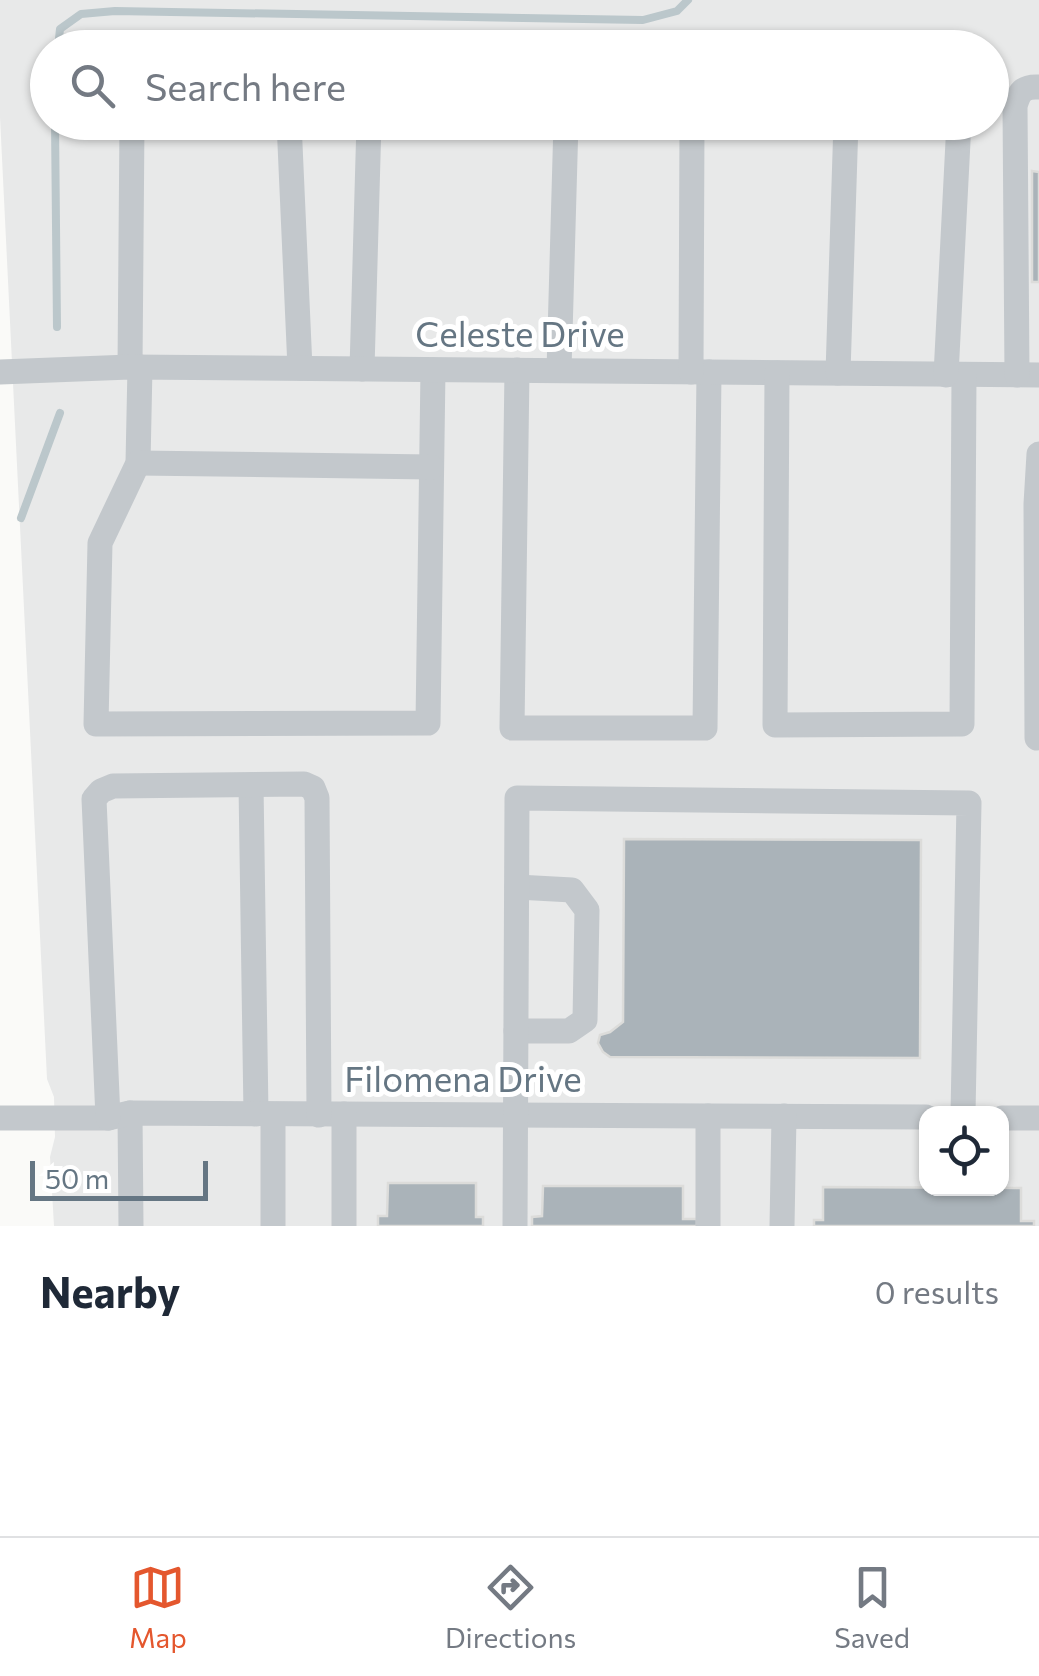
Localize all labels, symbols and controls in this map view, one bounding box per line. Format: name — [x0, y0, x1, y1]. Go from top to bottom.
search box — [30, 30, 1009, 140]
icon: search — [65, 58, 120, 113]
text: Search here — [145, 62, 346, 109]
street label: Celeste Drive — [415, 311, 625, 354]
street label: Filomena Drive — [344, 1056, 582, 1099]
map controls — [919, 1106, 1009, 1196]
button: locate — [919, 1106, 1009, 1196]
scale bar — [30, 1156, 208, 1200]
text: 50 m — [45, 1161, 109, 1195]
text: Nearby — [40, 1265, 180, 1317]
text: 0 results — [875, 1271, 999, 1311]
tab: Map — [129, 1560, 187, 1654]
tab: Directions — [445, 1560, 576, 1654]
tab: Saved — [834, 1560, 910, 1654]

